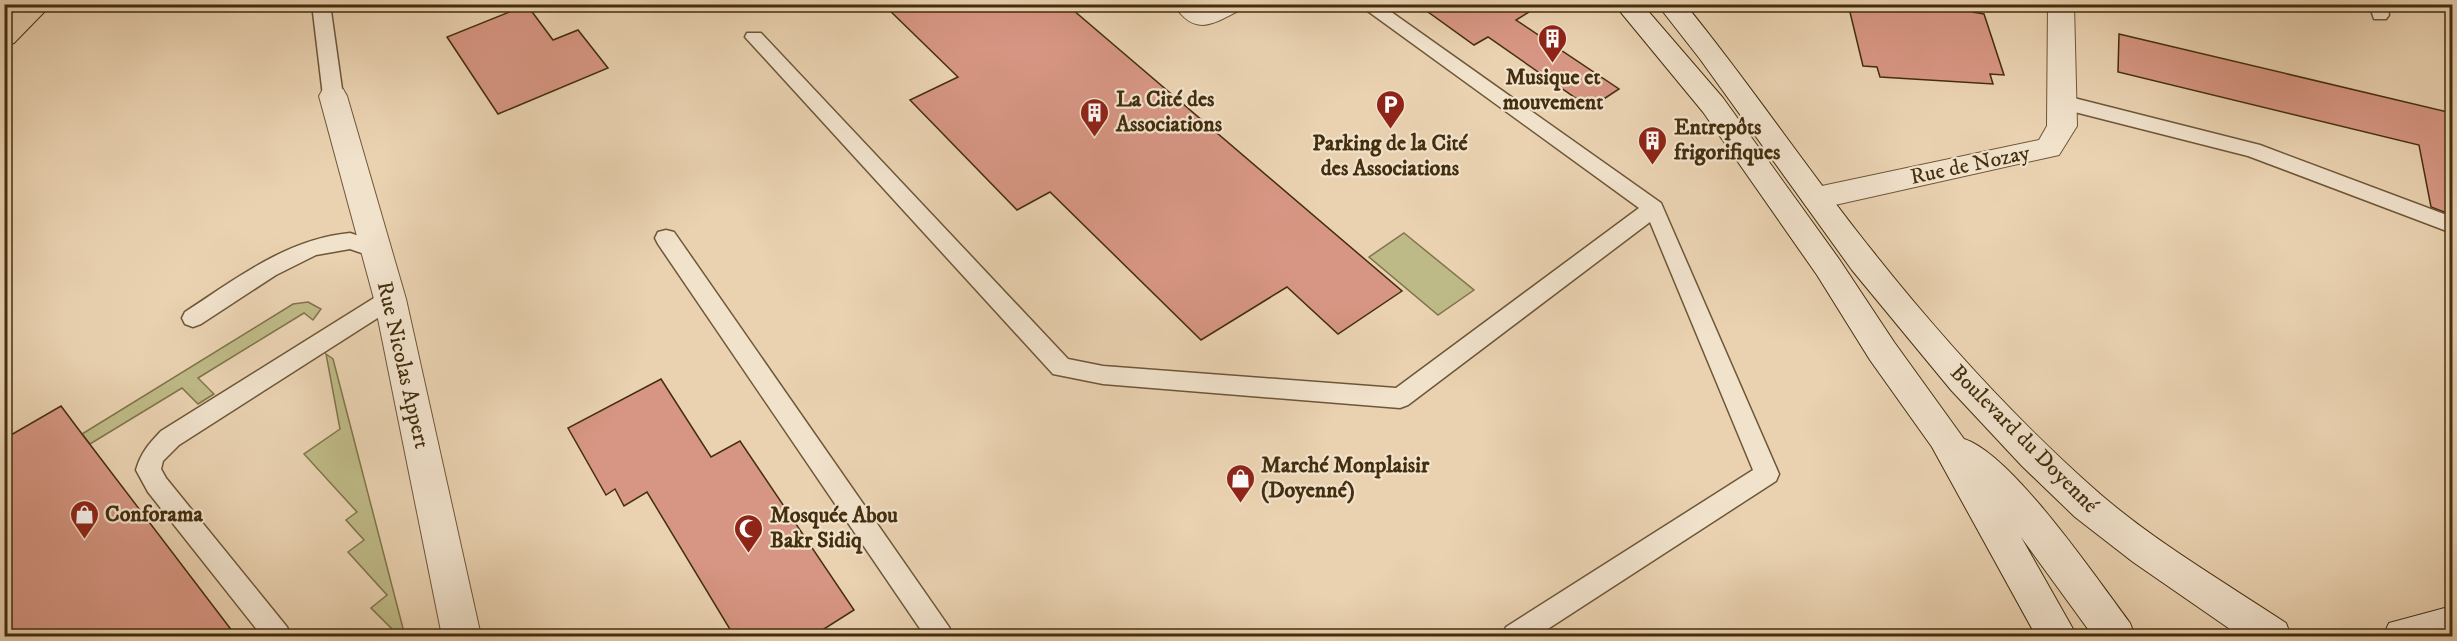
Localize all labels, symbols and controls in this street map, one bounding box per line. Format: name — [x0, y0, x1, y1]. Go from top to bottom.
building icon: Musique et mouvement — [1537, 22, 1569, 64]
place label: Musique et mouvement — [1503, 64, 1603, 116]
place label: La Cité des Associations — [1115, 86, 1223, 138]
parking icon: Parking de la Cité des Associations — [1374, 88, 1406, 130]
building icon: La Cité des Associations — [1079, 96, 1111, 138]
place label: Entrepôts frigorifiques — [1673, 114, 1781, 166]
building icon: Entrepôts frigorifiques — [1637, 124, 1669, 166]
place label: Parking de la Cité des Associations — [1312, 130, 1469, 182]
street label: Rue de Nozay — [1908, 139, 2033, 191]
street label: Rue Nicolas Appert — [371, 279, 435, 451]
street label: Boulevard du Doyenné — [1944, 359, 2104, 519]
place label: Marché Monplaisir (Doyenné) — [1261, 452, 1430, 504]
shop icon: Marché Monplaisir (Doyenné) — [1224, 462, 1256, 504]
shop icon: Conforama — [68, 498, 100, 540]
place label: Conforama — [105, 501, 203, 528]
place label: Mosquée Abou Bakr Sidiq — [770, 502, 898, 554]
mosque icon: Mosquée Abou Bakr Sidiq — [733, 512, 765, 554]

